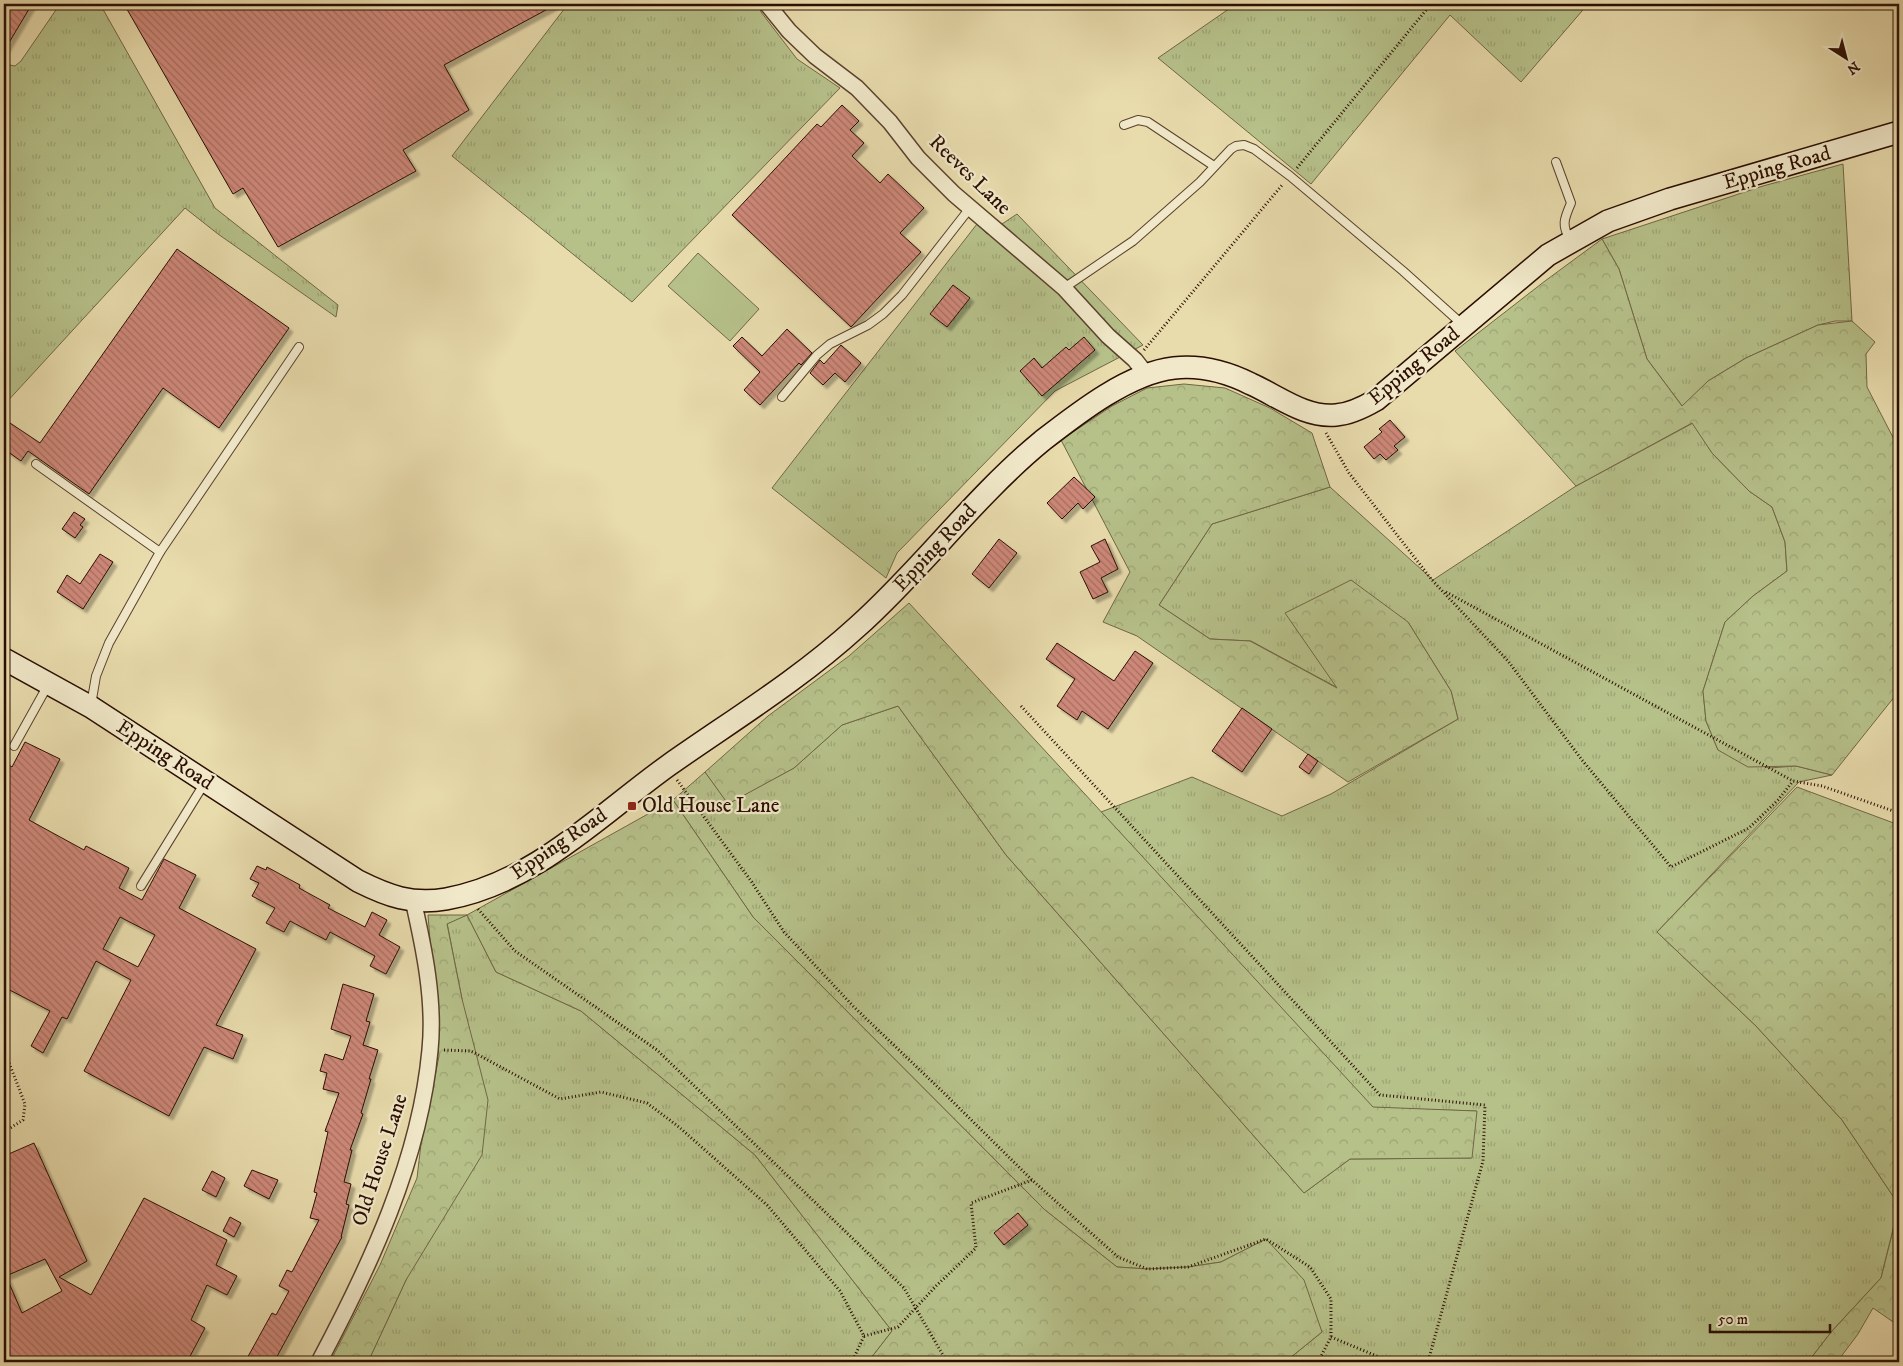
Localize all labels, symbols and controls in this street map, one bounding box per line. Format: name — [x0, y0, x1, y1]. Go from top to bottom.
north arrow — [1820, 32, 1870, 82]
text: N — [1843, 57, 1863, 79]
street label: Reeves Lane — [923, 129, 1017, 221]
street label: Epping Road — [1720, 140, 1834, 196]
street label: Epping Road — [1363, 321, 1466, 411]
street label: Epping Road — [888, 498, 983, 597]
street label: Epping Road — [112, 714, 219, 796]
place label: Old House Lane — [642, 793, 780, 819]
marker: Old House Lane — [626, 800, 638, 812]
street label: Epping Road — [506, 802, 613, 886]
street label: Old House Lane — [346, 1090, 414, 1229]
scale bar — [1710, 1301, 1830, 1333]
text: 50 m — [1718, 1310, 1748, 1329]

